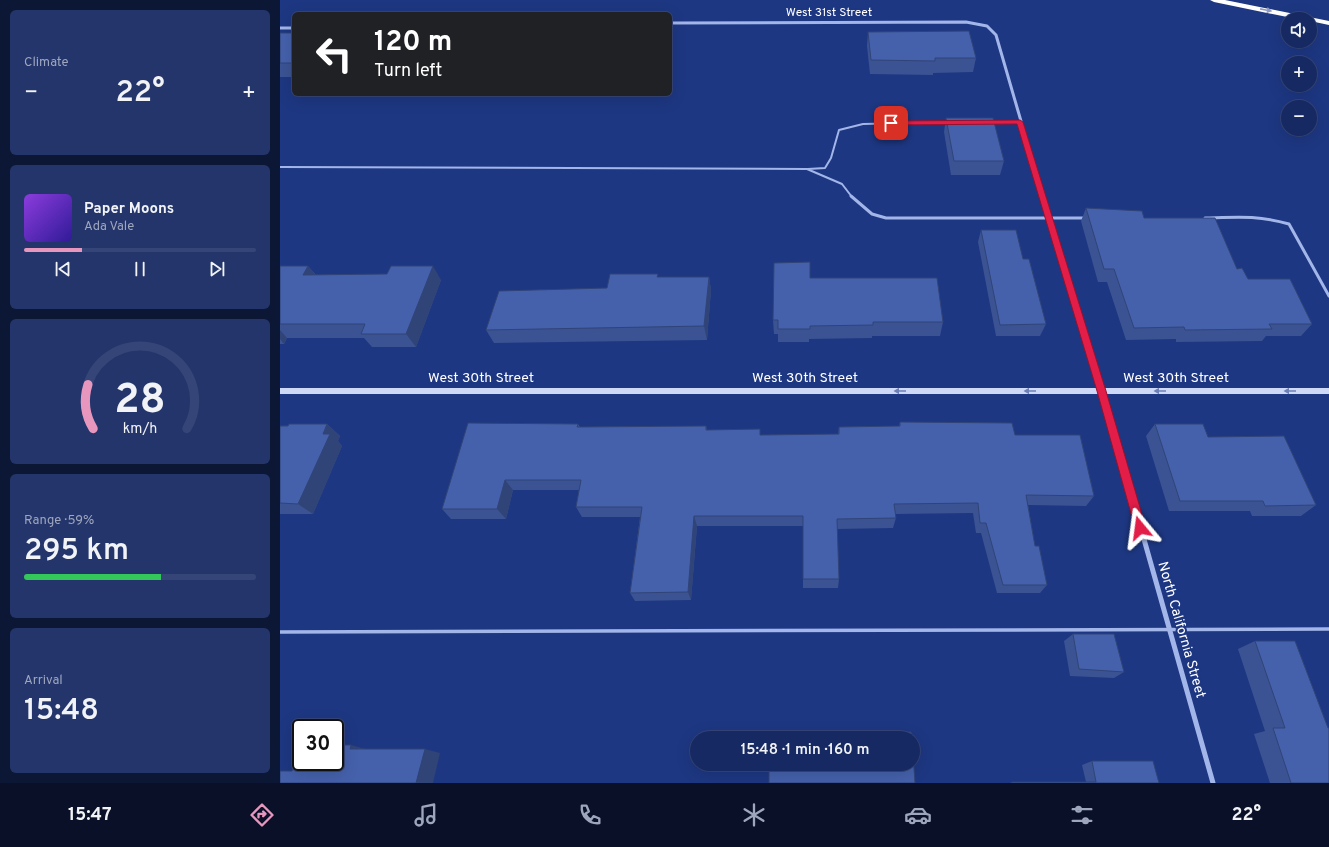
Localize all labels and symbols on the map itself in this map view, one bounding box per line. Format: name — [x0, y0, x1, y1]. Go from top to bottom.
street label: West 31st Street — [786, 5, 872, 21]
one-way arrow — [1260, 7, 1272, 13]
pin — [874, 106, 908, 140]
street label: West 30th Street — [428, 370, 534, 387]
street label: West 30th Street — [752, 370, 858, 387]
street label: West 30th Street — [1123, 370, 1229, 387]
one-way arrow — [893, 388, 906, 394]
one-way arrow — [1023, 388, 1036, 394]
one-way arrow — [1153, 388, 1166, 394]
one-way arrow — [1283, 388, 1296, 394]
position arrow — [1119, 507, 1161, 549]
street label: North California Street — [1153, 560, 1209, 700]
speed limit sign: 30 — [292, 719, 344, 771]

